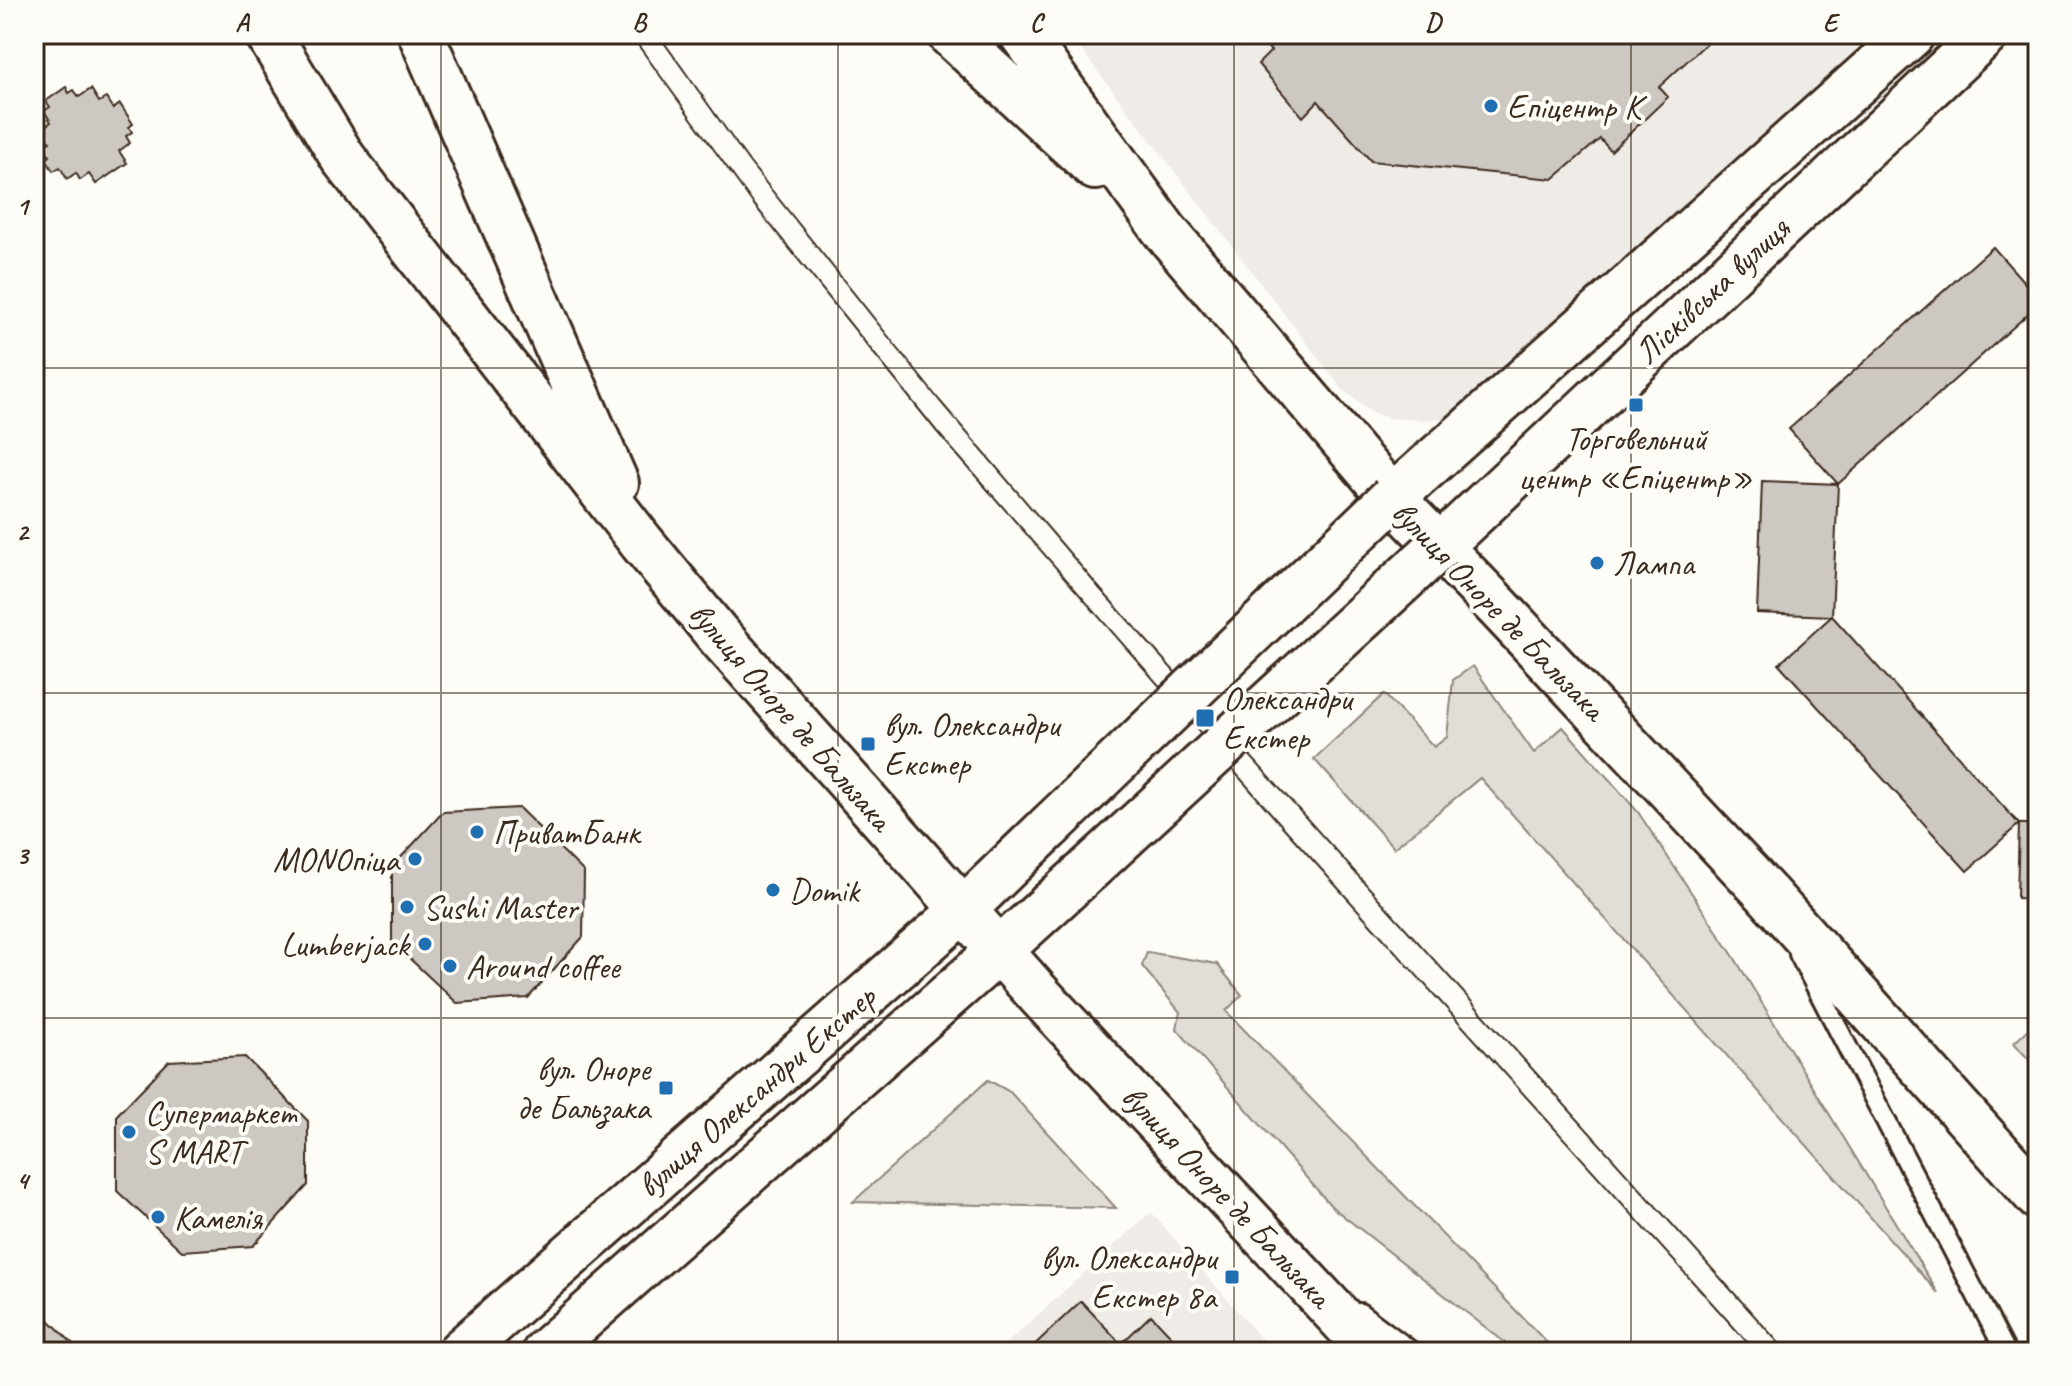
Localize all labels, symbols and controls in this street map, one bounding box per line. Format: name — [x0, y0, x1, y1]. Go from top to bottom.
text: A — [235, 6, 250, 39]
text: B — [632, 6, 648, 39]
text: C — [1030, 6, 1046, 39]
text: D — [1425, 6, 1443, 39]
text: E — [1823, 6, 1841, 39]
place label: Епіцентр К — [1507, 85, 1648, 128]
marker: Епіцентр К — [1482, 97, 1500, 115]
text: 1 — [16, 190, 31, 223]
street label: Лісківська вулиця — [1625, 206, 1800, 373]
marker: Торговельний центр «Епіцентр» — [1627, 396, 1645, 414]
place label: Торговельний центр «Епіцентр» — [1519, 417, 1753, 499]
street label: вулиця Оноре де Бальзака — [1383, 491, 1617, 731]
text: 2 — [16, 515, 30, 548]
place label: Лампа — [1613, 542, 1696, 585]
marker: Лампа — [1588, 554, 1606, 572]
street label: вулиця Оноре де Бальзака — [680, 593, 904, 842]
place label: Олександри Екстер — [1223, 677, 1354, 759]
place label: вул. Олександри Екстер — [884, 703, 1062, 785]
marker: Олександри Екстер — [1194, 707, 1216, 729]
marker: вул. Олександри Екстер — [859, 735, 877, 753]
place label: ПриватБанк — [493, 811, 642, 854]
marker: ПриватБанк — [468, 823, 486, 841]
place label: MONOпіца — [273, 838, 401, 881]
text: 3 — [16, 839, 30, 872]
marker: MONOпіца — [406, 850, 424, 868]
place label: Domik — [789, 869, 861, 912]
marker: Domik — [764, 881, 782, 899]
place label: Sushi Master — [423, 886, 580, 929]
marker: Sushi Master — [398, 898, 416, 916]
place label: Lumberjack — [281, 923, 412, 966]
marker: Lumberjack — [416, 935, 434, 953]
place label: Around coffee — [466, 945, 622, 988]
marker: Around coffee — [441, 957, 459, 975]
street label: вулиця Олександри Екстер — [628, 974, 886, 1207]
place label: вул. Оноре де Бальзака — [517, 1047, 652, 1129]
street label: вулиця Оноре де Бальзака — [1112, 1075, 1344, 1319]
marker: вул. Оноре де Бальзака — [657, 1079, 675, 1097]
place label: Супермаркет S MART — [145, 1091, 298, 1173]
marker: Супермаркет S MART — [120, 1123, 138, 1141]
text: 4 — [16, 1164, 31, 1197]
place label: Камелія — [174, 1196, 264, 1239]
marker: Камелія — [149, 1208, 167, 1226]
place label: вул. Олександри Екстер 8а — [1041, 1236, 1219, 1318]
marker: вул. Олександри Екстер 8а — [1223, 1268, 1241, 1286]

